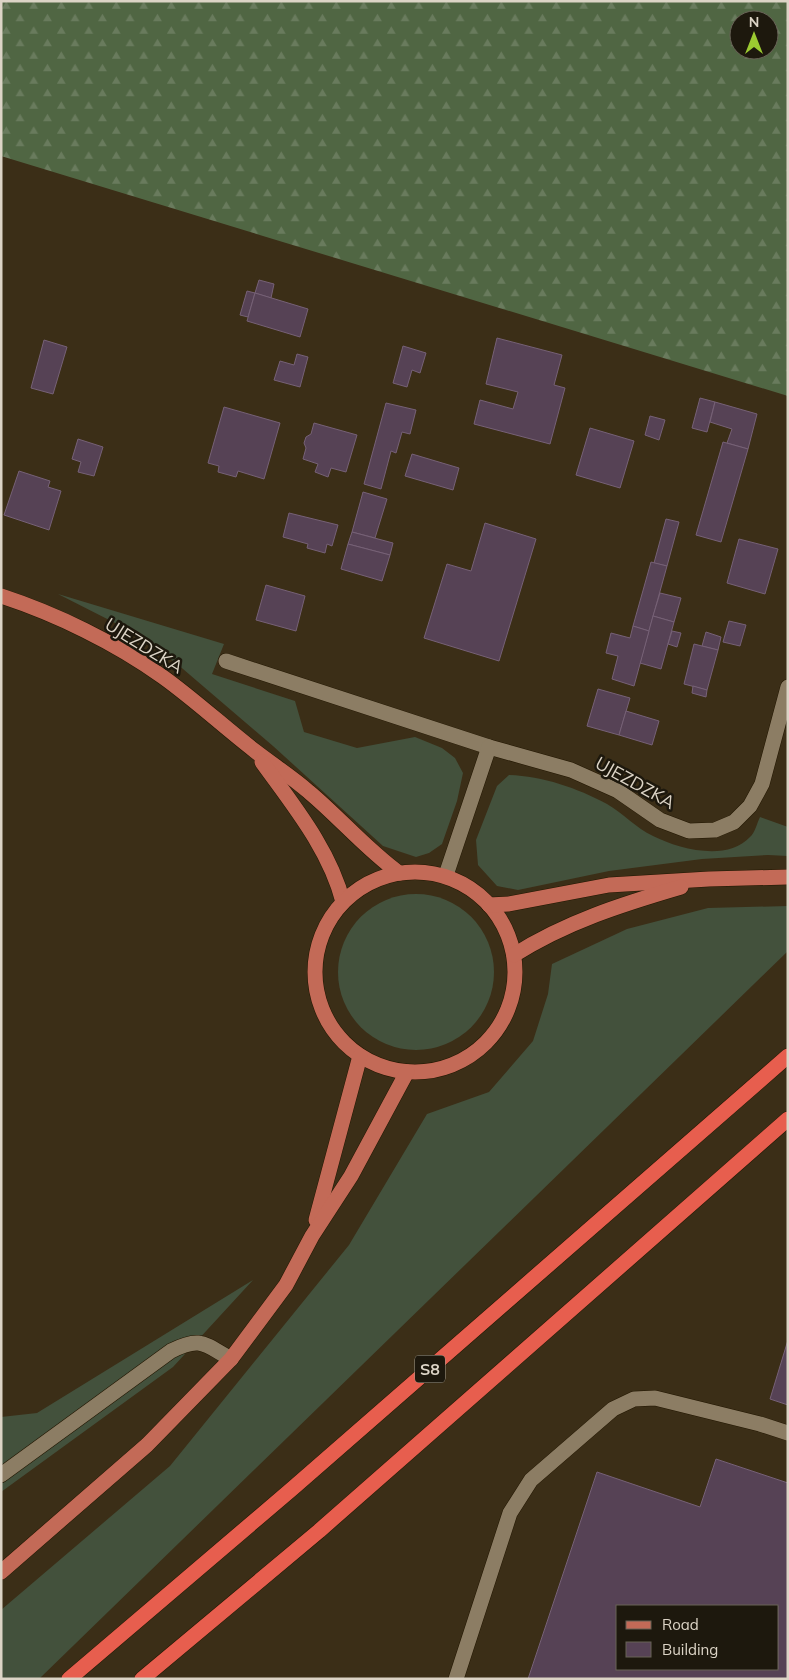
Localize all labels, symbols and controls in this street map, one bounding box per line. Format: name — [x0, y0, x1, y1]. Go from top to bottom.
north arrow — [729, 10, 779, 60]
text: N — [749, 13, 759, 31]
street label: UJEZDZKA — [101, 613, 188, 679]
street label: UJEZDZKA — [591, 751, 679, 814]
road number: S8 — [415, 1356, 445, 1382]
legend — [616, 1605, 779, 1670]
text: Road — [662, 1615, 699, 1634]
text: Building — [662, 1640, 718, 1659]

